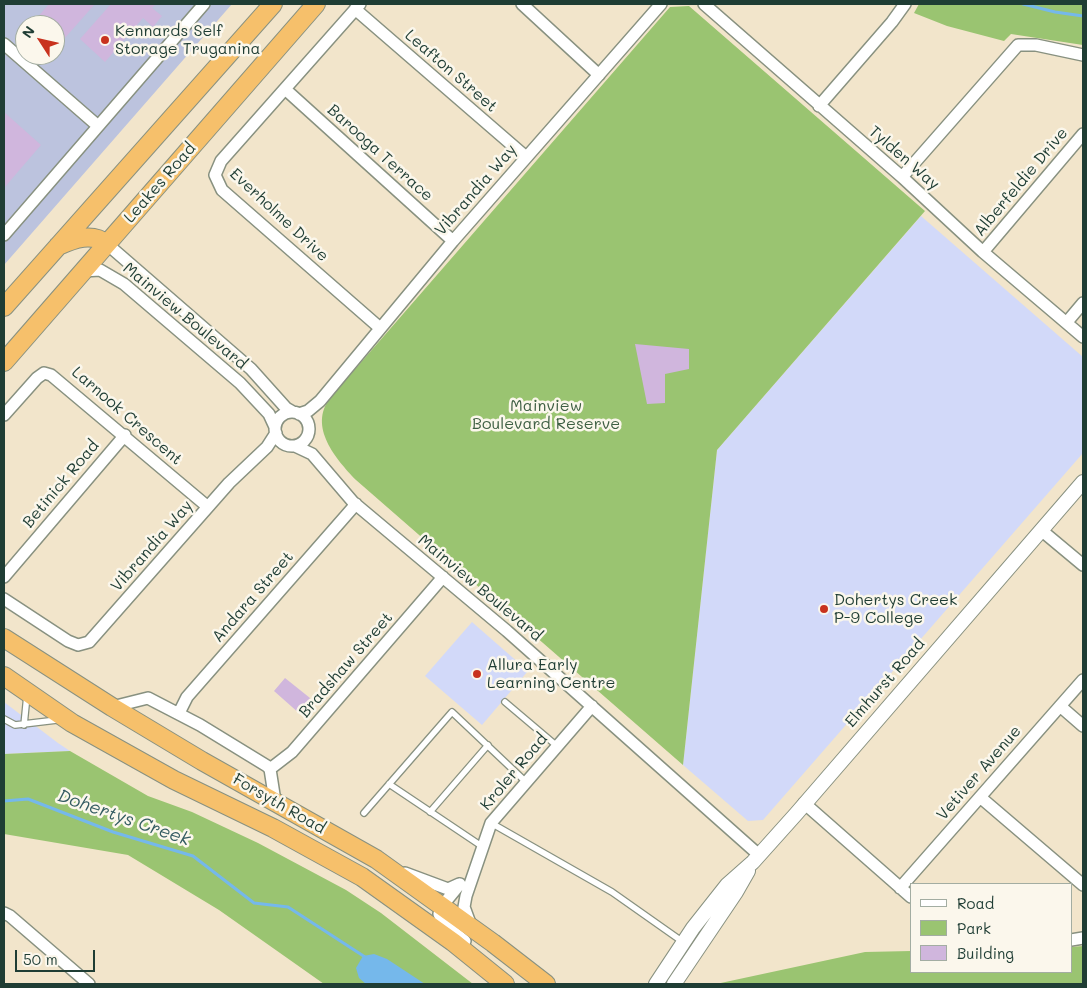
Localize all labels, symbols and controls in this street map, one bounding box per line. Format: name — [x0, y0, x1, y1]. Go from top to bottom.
north arrow — [15, 15, 65, 65]
place label: Kennards Self Storage Truganina — [115, 21, 260, 59]
text: N — [17, 22, 39, 41]
street label: Leafton Street — [401, 26, 501, 116]
marker: Kennards Self Storage Truganina — [99, 34, 111, 46]
street label: Barooga Terrace — [323, 101, 437, 205]
street label: Tylden Way — [865, 122, 943, 194]
street label: Alberfeldie Drive — [970, 124, 1072, 240]
street label: Leakes Road — [120, 139, 200, 227]
street label: Vibrandia Way — [431, 140, 521, 240]
street label: Everholme Drive — [226, 164, 332, 266]
street label: Mainview Boulevard — [119, 259, 251, 373]
street label: Larnook Crescent — [68, 363, 186, 469]
park label: Mainview Boulevard Reserve — [472, 396, 620, 434]
street label: Betinick Road — [19, 436, 103, 532]
street label: Vibrandia Way — [107, 496, 197, 596]
street label: Mainview Boulevard — [414, 531, 546, 645]
street label: Andara Street — [208, 548, 298, 646]
place label: Dohertys Creek P-9 College — [834, 590, 957, 628]
marker: Dohertys Creek P-9 College — [818, 603, 830, 615]
street label: Bradshaw Street — [295, 608, 397, 722]
street label: Elmhurst Road — [841, 635, 929, 731]
place label: Allura Early Learning Centre — [487, 655, 616, 693]
marker: Allura Early Learning Centre — [471, 668, 483, 680]
street label: Vetiver Avenue — [933, 722, 1025, 824]
street label: Kroler Road — [476, 730, 552, 814]
street label: Forsyth Road — [229, 770, 329, 838]
water label: Dohertys Creek — [55, 785, 193, 851]
legend — [910, 883, 1072, 973]
text: Road — [957, 893, 994, 913]
text: Park — [957, 918, 991, 938]
scale bar — [18, 940, 98, 972]
text: Building — [957, 943, 1014, 963]
text: 50 m — [23, 949, 58, 969]

